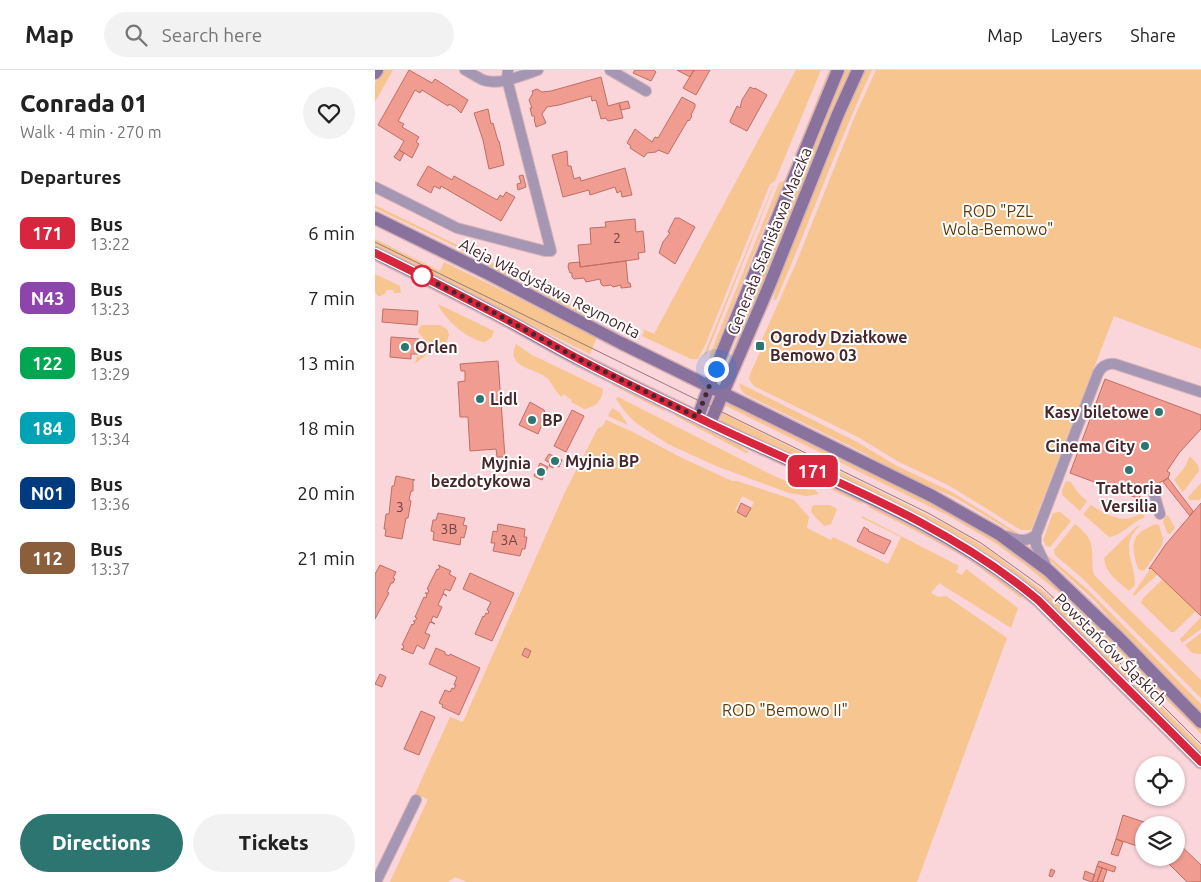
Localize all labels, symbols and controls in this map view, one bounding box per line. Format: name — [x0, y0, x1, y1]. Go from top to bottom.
search box — [104, 12, 454, 57]
text: Map — [25, 21, 74, 48]
icon: search — [122, 21, 150, 49]
text: Search here — [162, 24, 262, 46]
text: Map — [987, 25, 1023, 45]
text: Layers — [1051, 25, 1102, 45]
text: Share — [1130, 25, 1176, 45]
button: heart — [303, 87, 355, 139]
text: Conrada 01 — [20, 90, 148, 117]
text: Walk · 4 min · 270 m — [20, 123, 162, 141]
street label: Generała Stanisława Maczka — [723, 145, 815, 337]
text: Departures — [20, 166, 121, 188]
park label: ROD "PZL Wola-Bemowo" — [943, 202, 1053, 238]
text: Bus — [90, 213, 123, 235]
text: 6 min — [308, 222, 355, 244]
text: 171 — [32, 223, 63, 243]
house number: 2 — [613, 230, 621, 246]
street label: Aleja Władysława Reymonta — [457, 234, 643, 342]
text: 13:22 — [90, 235, 130, 253]
unlabelled marker — [411, 265, 433, 287]
text: Bus — [90, 278, 123, 300]
text: 7 min — [308, 287, 355, 309]
text: N43 — [31, 288, 64, 308]
text: 13:23 — [90, 300, 130, 318]
place label: Ogrody Działkowe Bemowo 03 — [770, 328, 908, 364]
place label: Orlen — [415, 338, 458, 356]
marker: Ogrody Działkowe Bemowo 03 — [754, 340, 766, 352]
marker: Orlen — [399, 341, 411, 353]
text: Bus — [90, 343, 123, 365]
text: 13 min — [297, 352, 355, 374]
text: 122 — [32, 353, 63, 373]
your location — [704, 357, 729, 382]
text: 13:29 — [90, 365, 130, 383]
place label: Lidl — [490, 390, 518, 408]
marker: Lidl — [474, 393, 486, 405]
place label: Kasy biletowe — [1044, 403, 1149, 421]
marker: Kasy biletowe — [1153, 406, 1165, 418]
text: Bus — [90, 408, 123, 430]
place label: BP — [542, 411, 563, 429]
marker: BP — [526, 414, 538, 426]
text: 18 min — [297, 417, 355, 439]
text: 184 — [32, 418, 63, 438]
text: 13:34 — [90, 430, 130, 448]
place label: Cinema City — [1045, 437, 1135, 455]
marker: Cinema City — [1139, 440, 1151, 452]
place label: Myjnia BP — [565, 452, 639, 470]
place label: Myjnia bezdotykowa — [431, 454, 531, 490]
marker: Myjnia BP — [549, 455, 561, 467]
line badge: 171 — [784, 455, 842, 487]
text: 171 — [798, 461, 828, 481]
marker: Trattoria Versilia — [1123, 464, 1135, 476]
marker: Myjnia bezdotykowa — [535, 466, 547, 478]
text: Bus — [90, 473, 123, 495]
place label: Trattoria Versilia — [1096, 479, 1162, 515]
text: 20 min — [297, 482, 355, 504]
text: N01 — [31, 483, 64, 503]
text: 13:36 — [90, 495, 130, 513]
house number: 3 — [396, 499, 404, 515]
house number: 3B — [441, 521, 457, 537]
house number: 3A — [501, 532, 518, 548]
text: Bus — [90, 538, 123, 560]
text: 21 min — [297, 547, 355, 569]
text: 112 — [32, 548, 63, 568]
text: 13:37 — [90, 560, 130, 578]
street label: Powstańców Śląskich — [1051, 589, 1171, 709]
park label: ROD "Bemowo II" — [722, 701, 848, 719]
map controls — [1135, 756, 1185, 866]
button: locate — [1135, 756, 1185, 806]
button: Directions — [20, 814, 183, 872]
button: Tickets — [193, 814, 355, 872]
button: layers — [1135, 816, 1185, 866]

